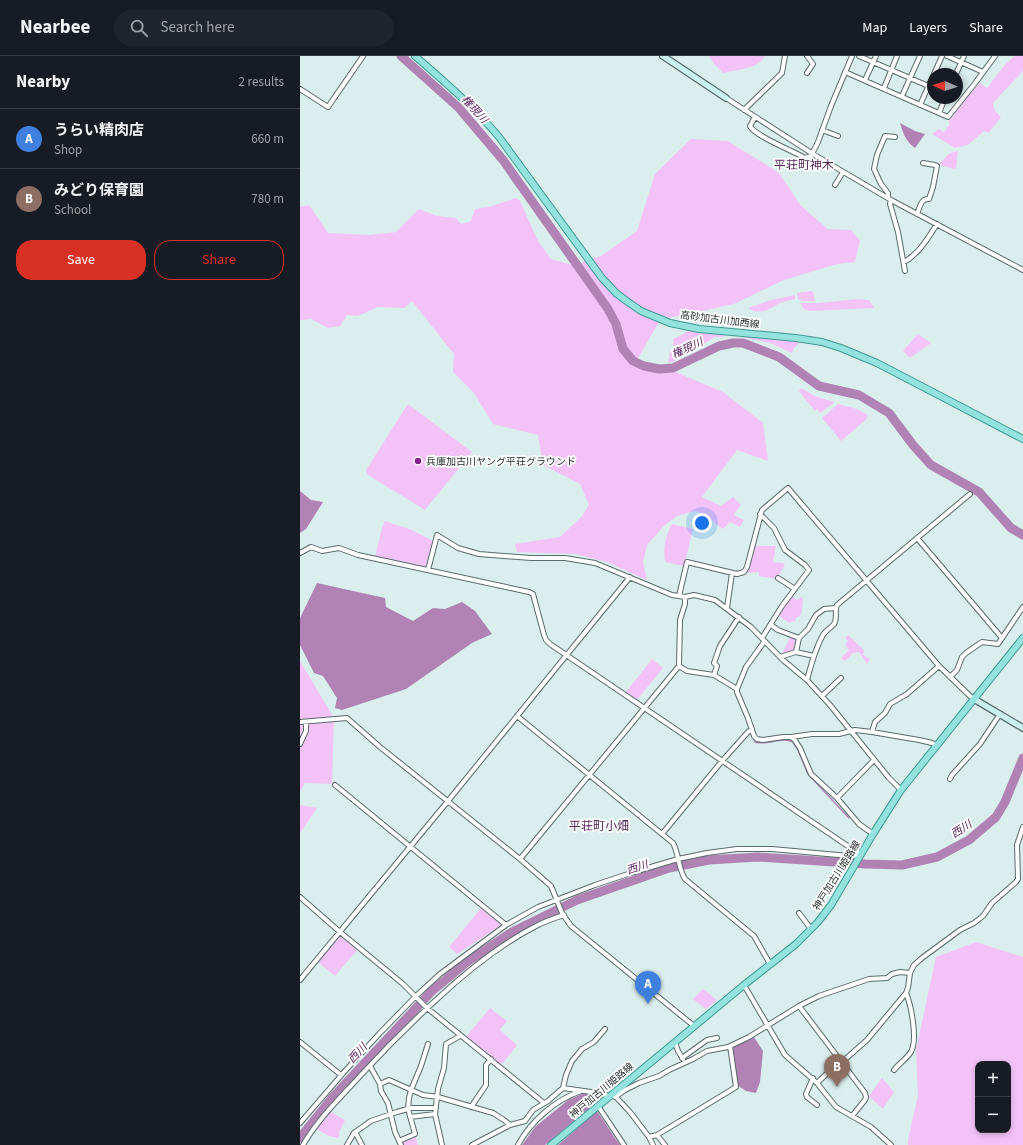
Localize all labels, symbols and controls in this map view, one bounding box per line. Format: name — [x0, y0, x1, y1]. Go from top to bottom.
search box — [114, 10, 394, 46]
text: Nearbee — [20, 14, 90, 41]
icon: search — [128, 17, 150, 39]
text: Search here — [160, 17, 234, 38]
text: Map — [862, 18, 887, 38]
text: Layers — [909, 18, 947, 38]
text: Share — [969, 18, 1003, 38]
north arrow — [927, 68, 963, 104]
text: Nearby — [16, 70, 70, 94]
text: 2 results — [239, 73, 284, 91]
water label: 権現川 — [458, 92, 492, 127]
text: うらい精肉店 — [54, 120, 144, 141]
text: A — [25, 130, 33, 148]
text: 660 m — [251, 130, 284, 148]
text: Shop — [54, 141, 82, 159]
district label: 平荘町神木 — [774, 157, 834, 174]
text: みどり保育園 — [54, 180, 144, 201]
text: B — [25, 190, 33, 208]
text: 780 m — [251, 190, 284, 208]
text: School — [54, 201, 91, 219]
button: Save — [16, 240, 146, 280]
button: Share — [154, 240, 284, 280]
street label: 高砂加古川加西線 — [679, 308, 760, 332]
water label: 権現川 — [669, 334, 706, 362]
place label: 兵庫加古川ヤング平荘グラウンド — [426, 455, 576, 469]
marker: 兵庫加古川ヤング平荘グラウンド — [413, 456, 423, 466]
your location — [692, 513, 712, 533]
water label: 西川 — [948, 817, 975, 842]
district label: 平荘町小畑 — [569, 818, 629, 835]
street label: 神戸加古川姫路線 — [810, 838, 864, 913]
water label: 西川 — [624, 856, 651, 878]
pin: A — [635, 971, 661, 1004]
water label: 西川 — [344, 1039, 371, 1067]
pin: B — [824, 1054, 850, 1087]
street label: 神戸加古川姫路線 — [567, 1060, 637, 1122]
map controls — [975, 1061, 1011, 1133]
button: + — [975, 1061, 1011, 1097]
button: − — [975, 1097, 1011, 1133]

